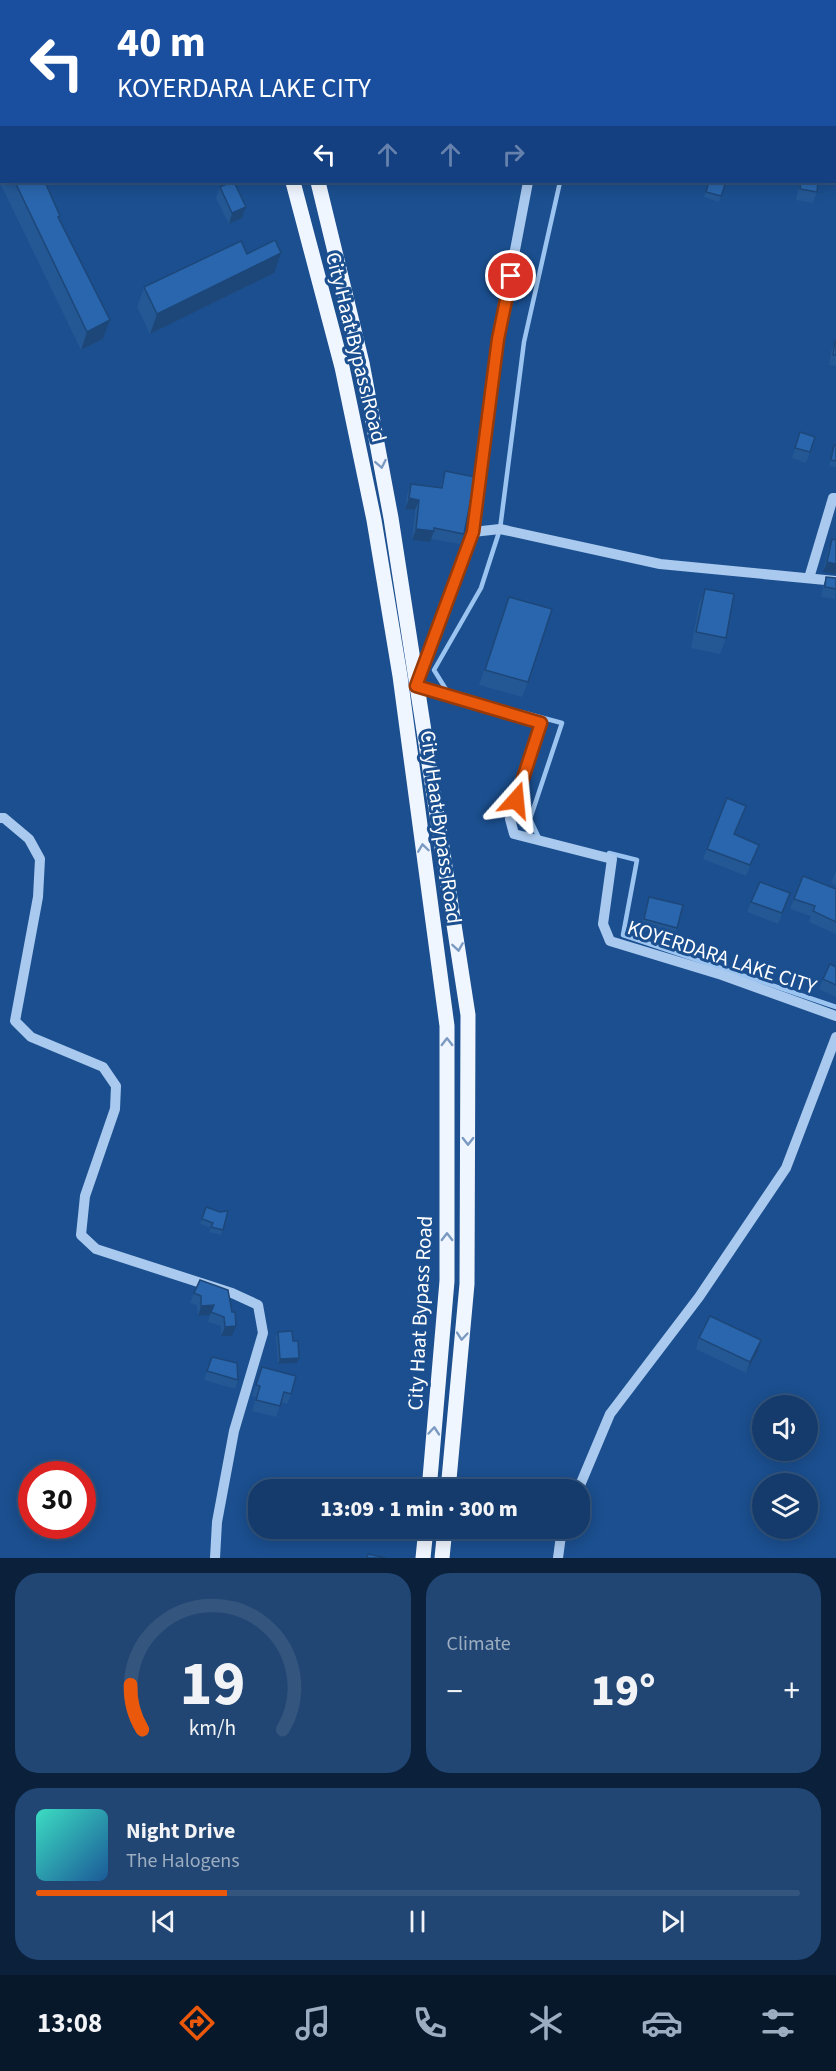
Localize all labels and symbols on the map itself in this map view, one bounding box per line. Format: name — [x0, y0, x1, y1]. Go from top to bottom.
street label: City Haat Bypass Road — [318, 249, 394, 445]
pin — [485, 250, 536, 301]
one-way arrow — [374, 459, 387, 469]
street label: City Haat Bypass Road — [413, 728, 469, 926]
position arrow — [484, 768, 548, 832]
one-way arrow — [417, 844, 430, 853]
street label: KOYERDARA LAKE CITY — [623, 912, 821, 1002]
one-way arrow — [451, 942, 463, 952]
one-way arrow — [441, 1037, 453, 1046]
one-way arrow — [462, 1137, 474, 1146]
street label: City Haat Bypass Road — [400, 1215, 440, 1411]
one-way arrow — [441, 1232, 453, 1241]
one-way arrow — [456, 1331, 469, 1340]
one-way arrow — [427, 1427, 440, 1436]
speed limit sign: 30 — [18, 1461, 96, 1539]

